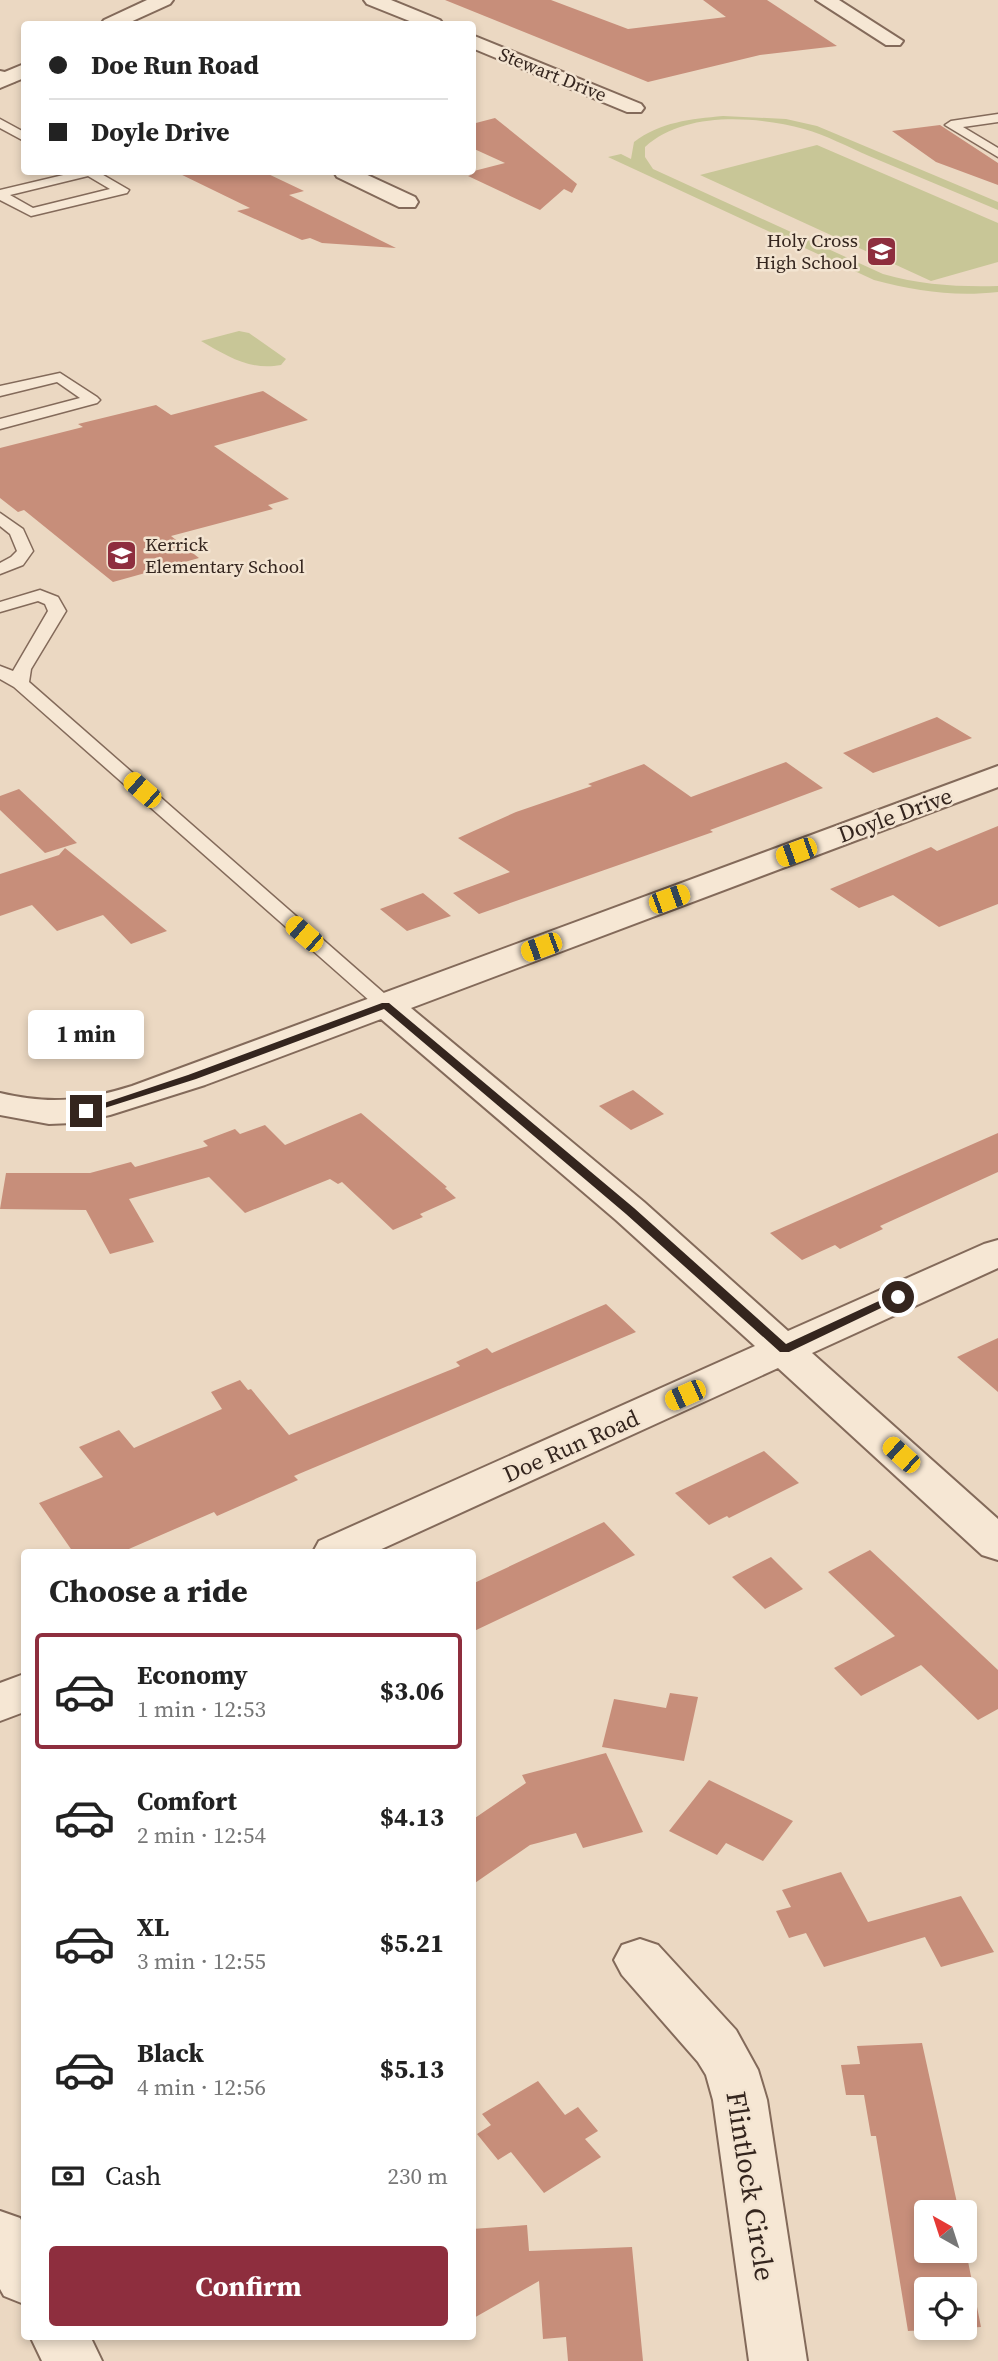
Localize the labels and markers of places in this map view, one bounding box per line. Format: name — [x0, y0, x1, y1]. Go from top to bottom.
place label: Holy Cross High School — [755, 227, 858, 275]
school or university icon: Holy Cross High School — [864, 234, 898, 268]
place label: Kerrick Elementary School — [145, 531, 305, 579]
school or university icon: Kerrick Elementary School — [105, 538, 139, 572]

